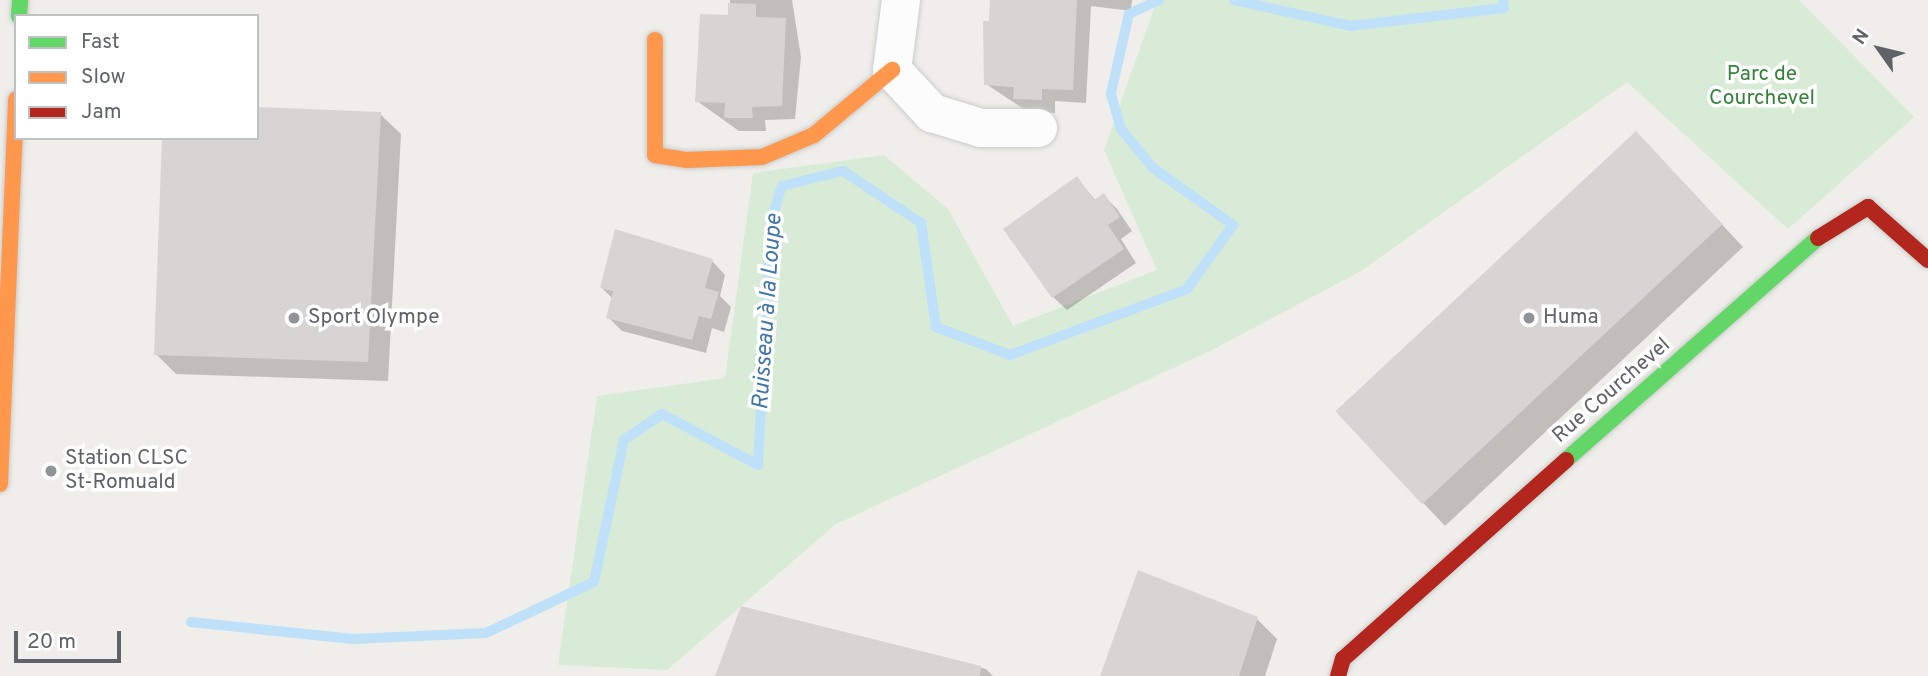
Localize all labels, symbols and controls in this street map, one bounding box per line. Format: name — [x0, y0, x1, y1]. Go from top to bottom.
legend — [14, 14, 259, 140]
north arrow — [1844, 14, 1914, 84]
text: N — [1848, 25, 1875, 50]
text: Fast — [81, 29, 120, 56]
park label: Parc de Courchevel — [1709, 62, 1815, 112]
text: Slow — [81, 64, 126, 91]
text: Jam — [81, 99, 122, 126]
water label: Ruisseau à la Loupe — [748, 213, 790, 411]
place label: Sport Olympe — [308, 305, 439, 331]
place label: Huma — [1543, 305, 1599, 331]
marker: Sport Olympe — [286, 310, 302, 326]
marker: Huma — [1521, 310, 1537, 326]
street label: Rue Courchevel — [1548, 333, 1676, 449]
place label: Station CLSC St-Romuald — [65, 446, 188, 496]
marker: Station CLSC St-Romuald — [43, 463, 59, 479]
scale bar — [18, 616, 124, 660]
text: 20 m — [27, 629, 76, 656]

